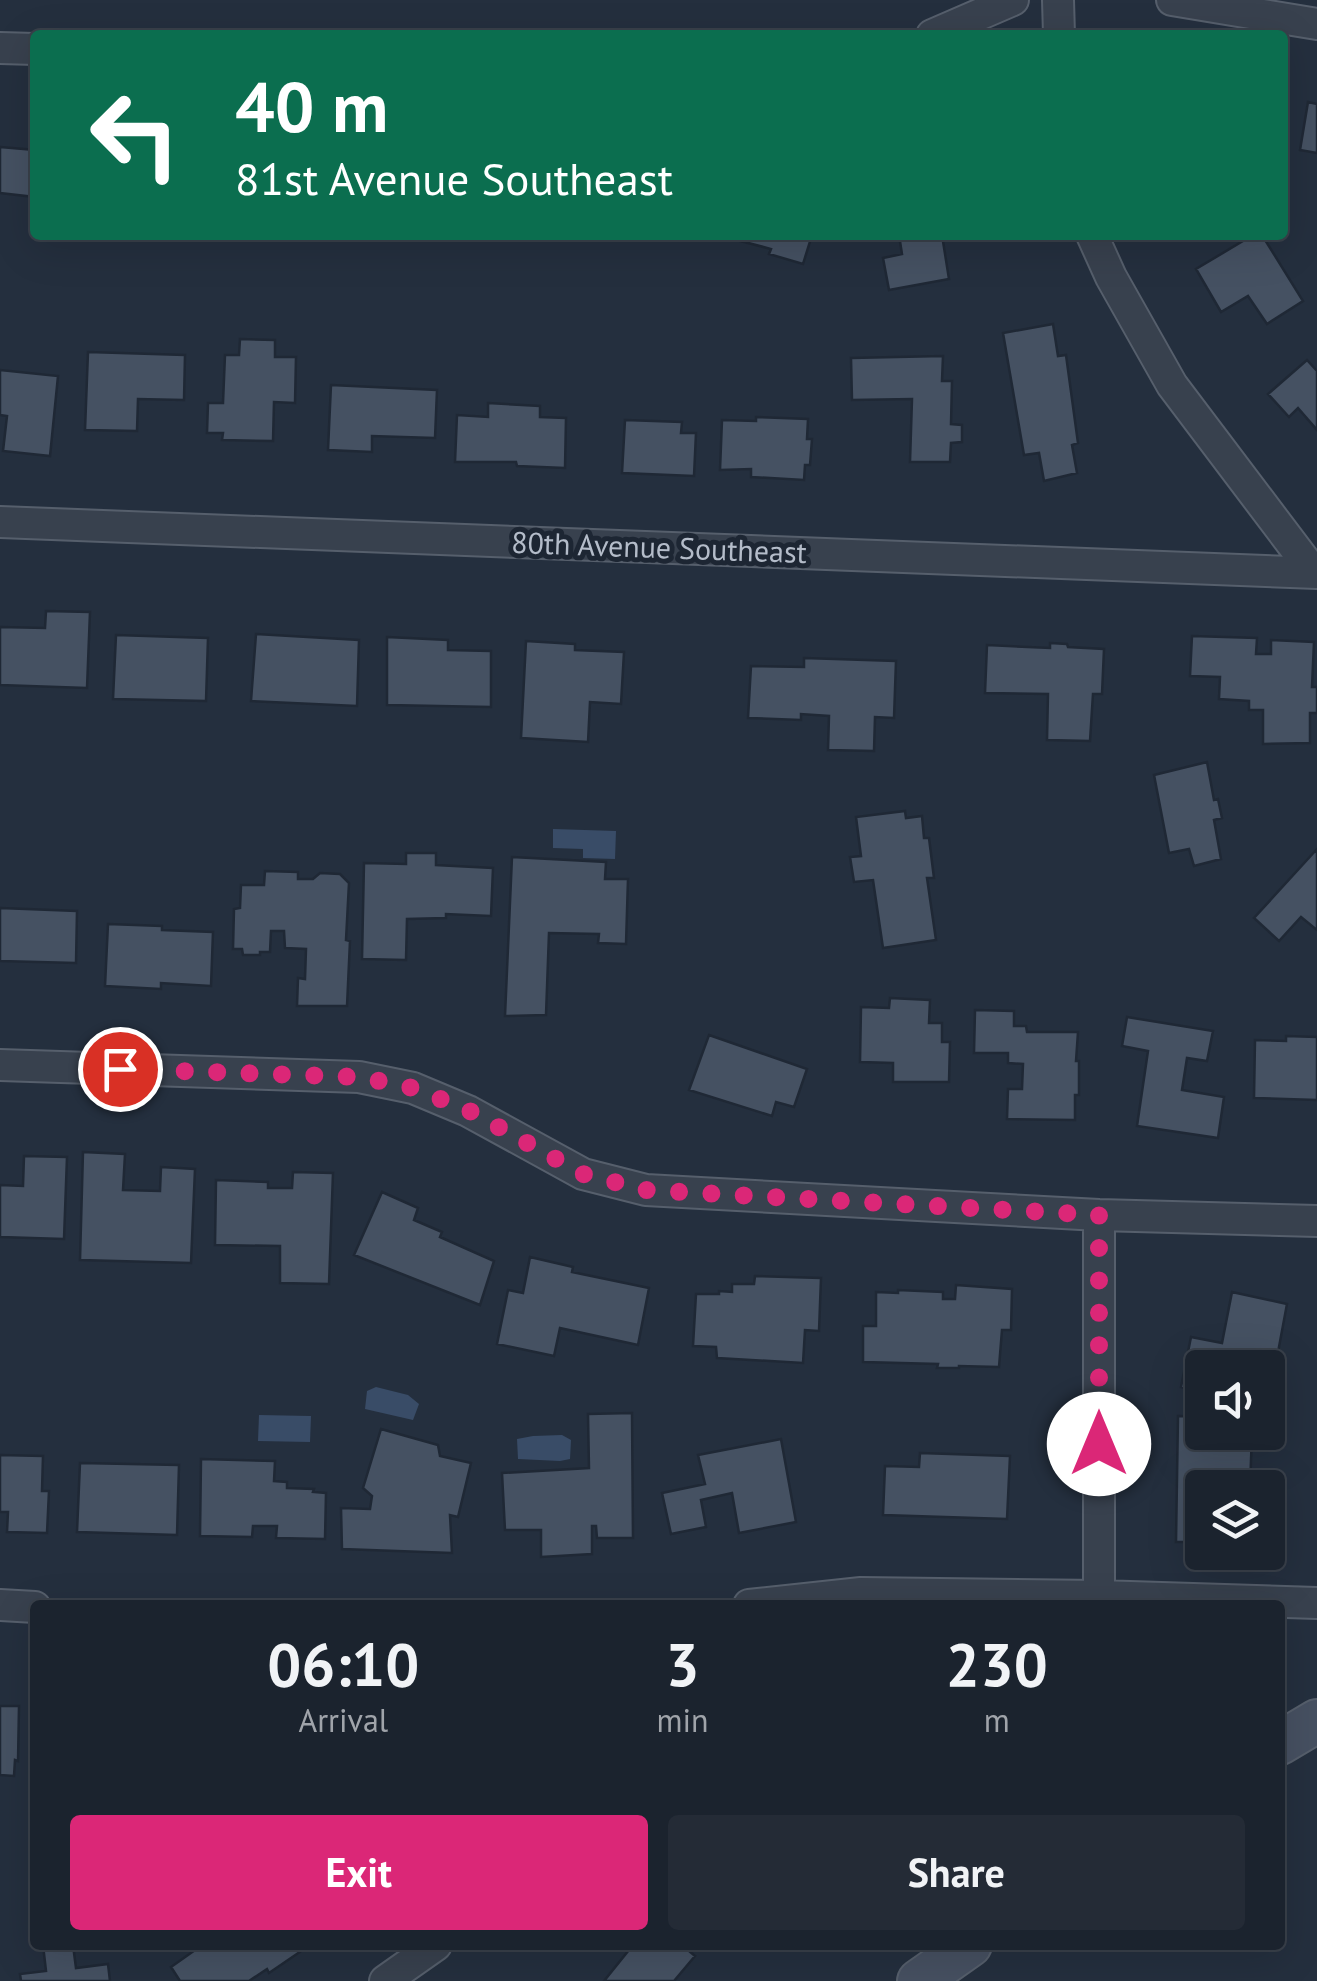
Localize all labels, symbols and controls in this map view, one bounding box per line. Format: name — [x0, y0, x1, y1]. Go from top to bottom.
text: 40 m — [235, 61, 388, 151]
icon: left — [70, 70, 200, 200]
text: 81st Avenue Southeast — [235, 149, 673, 207]
street label: 80th Avenue Southeast — [511, 522, 808, 571]
pin — [78, 1027, 163, 1112]
icon: arrive — [93, 1042, 148, 1097]
map controls — [1185, 1350, 1285, 1570]
button: sound — [1185, 1350, 1285, 1450]
position arrow — [1047, 1392, 1151, 1496]
button: layers — [1185, 1470, 1285, 1570]
text: 06:10 — [267, 1625, 419, 1703]
text: 3 — [666, 1625, 700, 1703]
text: 230 — [946, 1625, 1048, 1703]
text: Arrival — [298, 1699, 388, 1741]
text: min — [657, 1699, 709, 1741]
text: m — [984, 1699, 1010, 1741]
button: Exit — [70, 1815, 648, 1930]
button: Share — [668, 1815, 1245, 1930]

